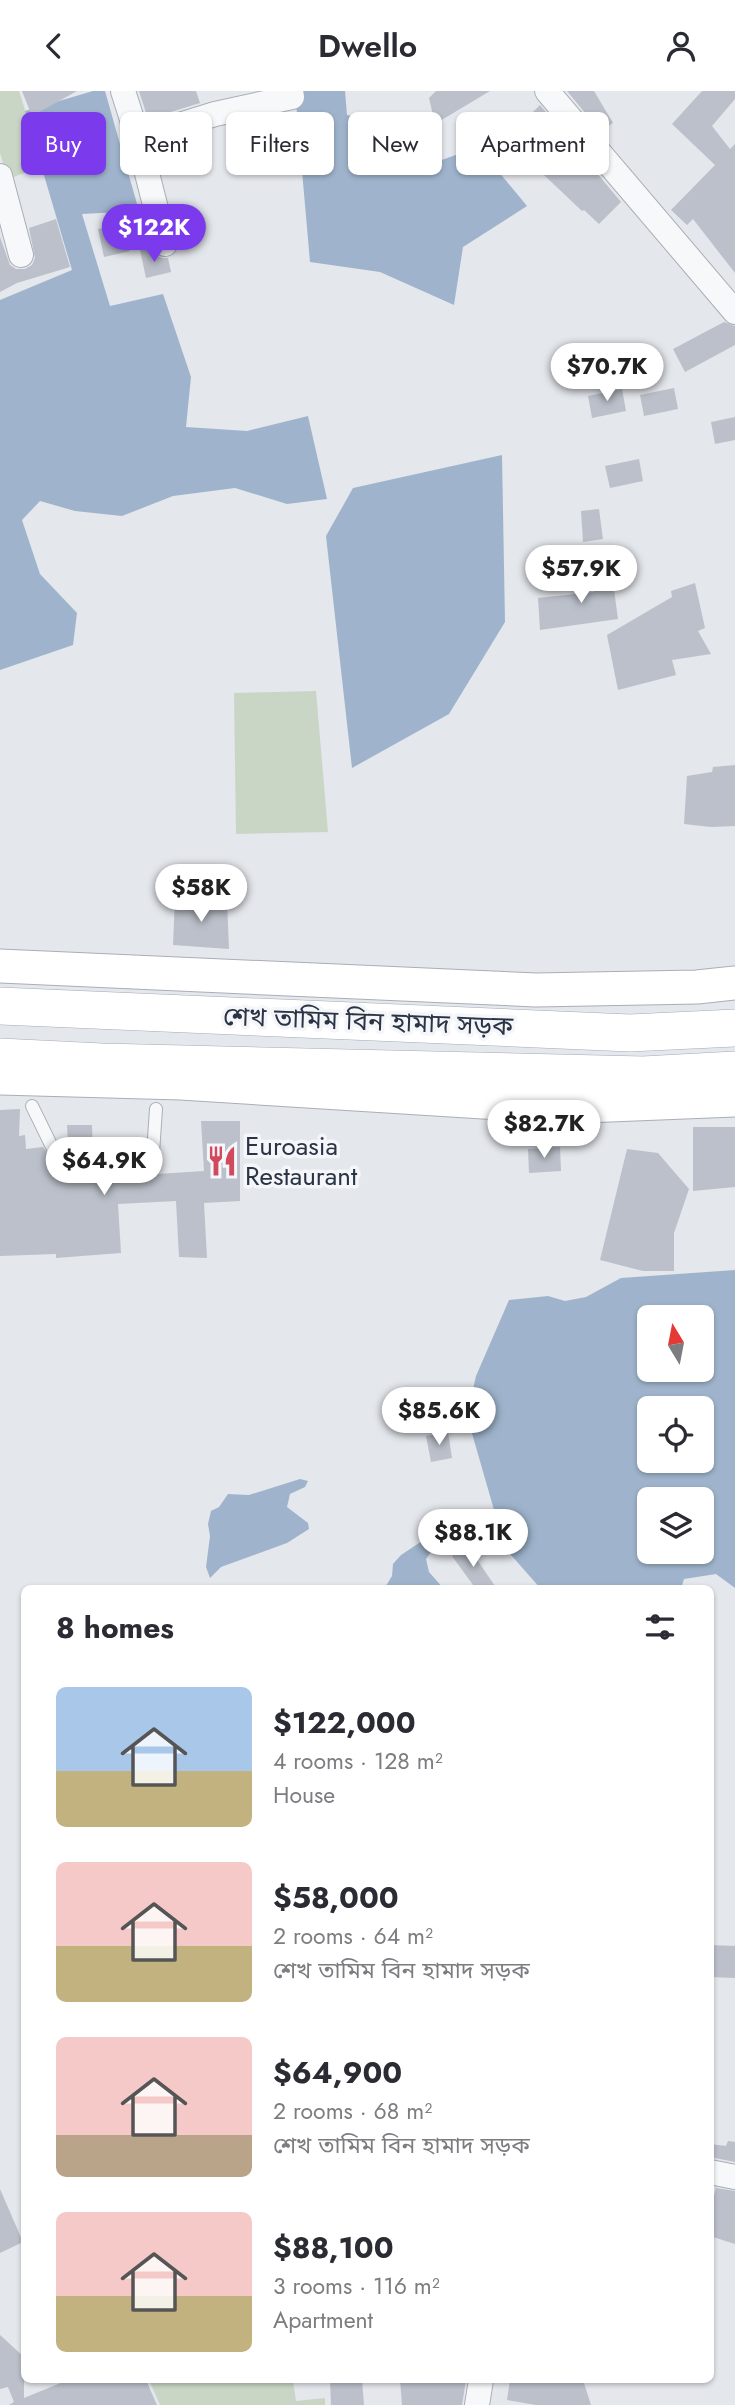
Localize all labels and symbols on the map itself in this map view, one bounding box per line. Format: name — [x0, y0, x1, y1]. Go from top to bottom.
pin: $122K — [105, 205, 203, 264]
pin: $70.7K — [550, 343, 664, 403]
pin: $57.9K — [524, 545, 638, 605]
pin: $58K — [160, 865, 242, 924]
street label: শেখ তামিম বিন হামাদ সড়ক — [222, 997, 515, 1045]
pin: $82.7K — [487, 1101, 601, 1160]
place label: Euroasia Restaurant — [245, 1127, 358, 1195]
pin: $64.9K — [47, 1137, 161, 1197]
restaurant icon: Euroasia Restaurant — [205, 1144, 239, 1178]
north arrow — [637, 1305, 714, 1383]
pin: $85.6K — [382, 1387, 496, 1447]
pin: $88.1K — [416, 1509, 530, 1569]

